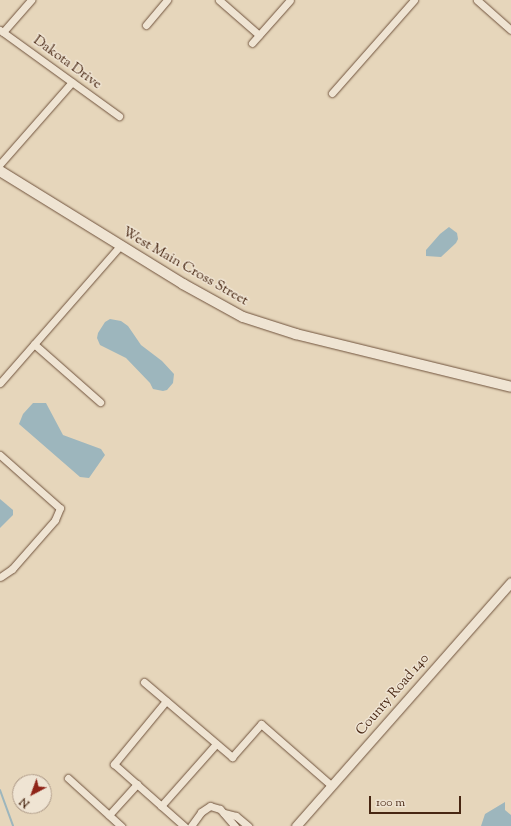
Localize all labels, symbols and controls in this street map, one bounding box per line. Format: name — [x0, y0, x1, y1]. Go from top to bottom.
street label: Dakota Drive — [30, 33, 104, 93]
street label: West Main Cross Street — [119, 224, 251, 310]
street label: County Road 140 — [353, 651, 433, 739]
north arrow — [12, 774, 52, 814]
scale bar — [371, 788, 463, 814]
text: N — [16, 793, 33, 811]
text: 100 m — [376, 794, 405, 812]

